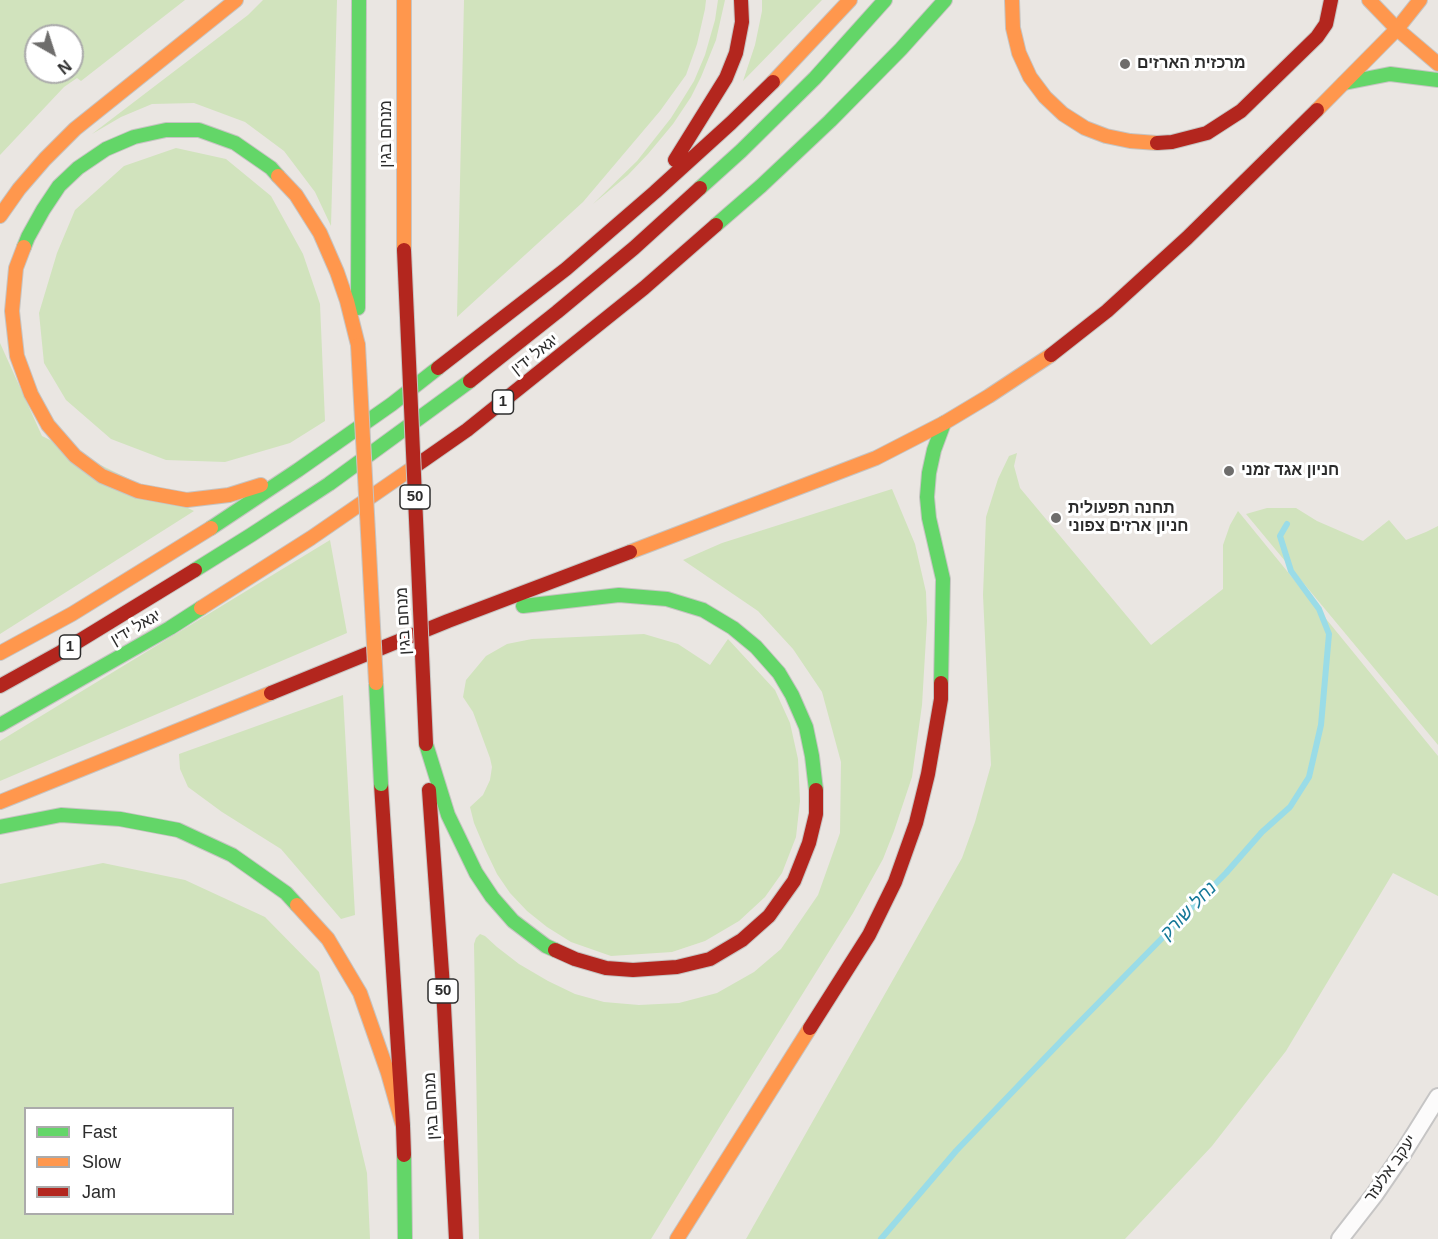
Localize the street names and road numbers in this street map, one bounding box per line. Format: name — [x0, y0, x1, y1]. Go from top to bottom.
street label: מנחם בגין — [377, 100, 397, 168]
street label: יגאל ידין — [508, 331, 562, 379]
road number: 1 — [492, 390, 514, 414]
road number: 50 — [400, 485, 430, 509]
street label: מנחם בגין — [393, 587, 415, 655]
street label: יגאל ידין — [108, 606, 164, 650]
road number: 1 — [60, 635, 80, 659]
road number: 50 — [428, 979, 458, 1003]
street label: מנחם בגין — [421, 1072, 443, 1140]
street label: יעקב אלעזר — [1361, 1132, 1421, 1206]

